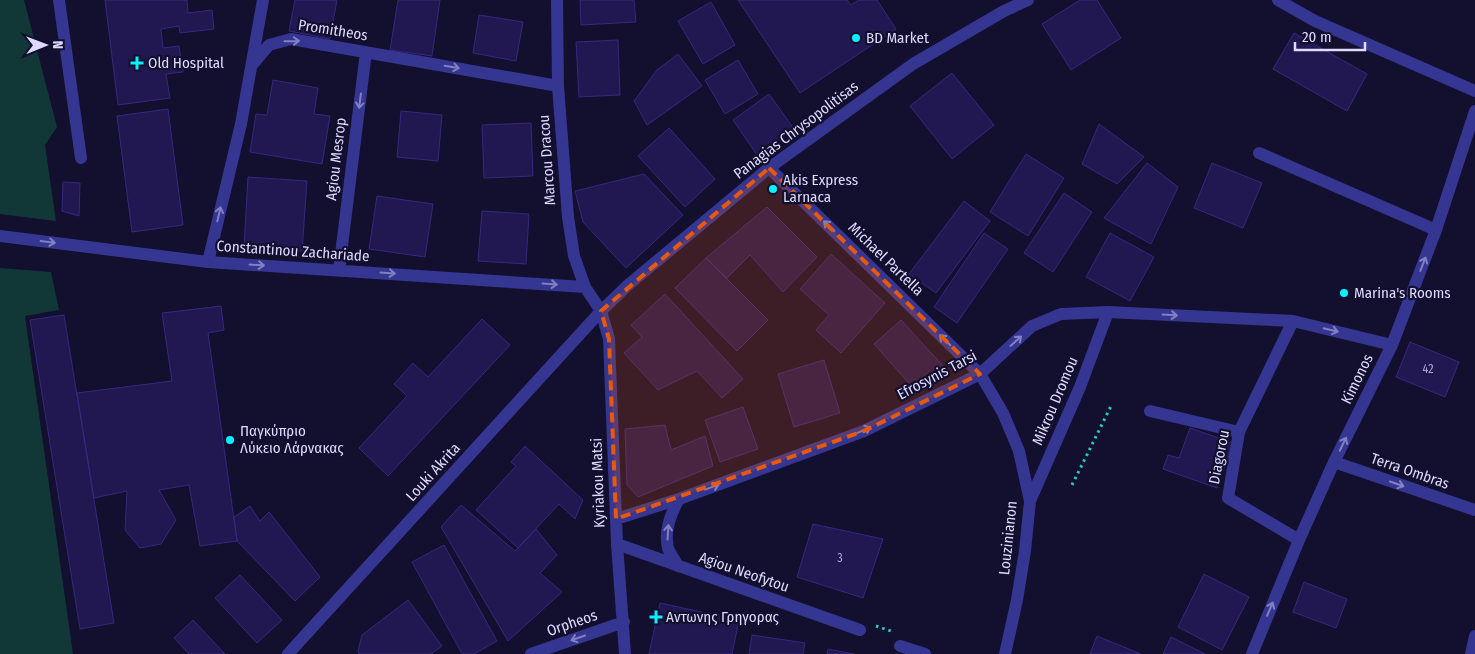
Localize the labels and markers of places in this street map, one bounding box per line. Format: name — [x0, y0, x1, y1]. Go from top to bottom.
place label: BD Market — [866, 29, 929, 47]
marker: BD Market — [850, 32, 862, 44]
place label: Old Hospital — [148, 54, 224, 72]
marker: Old Hospital — [130, 56, 144, 70]
place label: Akis Express Larnaca — [783, 171, 858, 206]
marker: Akis Express Larnaca — [767, 183, 779, 195]
place label: Marina's Rooms — [1354, 284, 1451, 302]
marker: Marina's Rooms — [1338, 287, 1350, 299]
place label: Παγκύπριο Λύκειο Λάρνακας — [240, 422, 344, 457]
marker: Παγκύπριο Λύκειο Λάρνακας — [224, 434, 236, 446]
place label: Αντωνης Γρηγορας — [666, 608, 780, 626]
marker: Αντωνης Γρηγορας — [650, 611, 662, 623]

